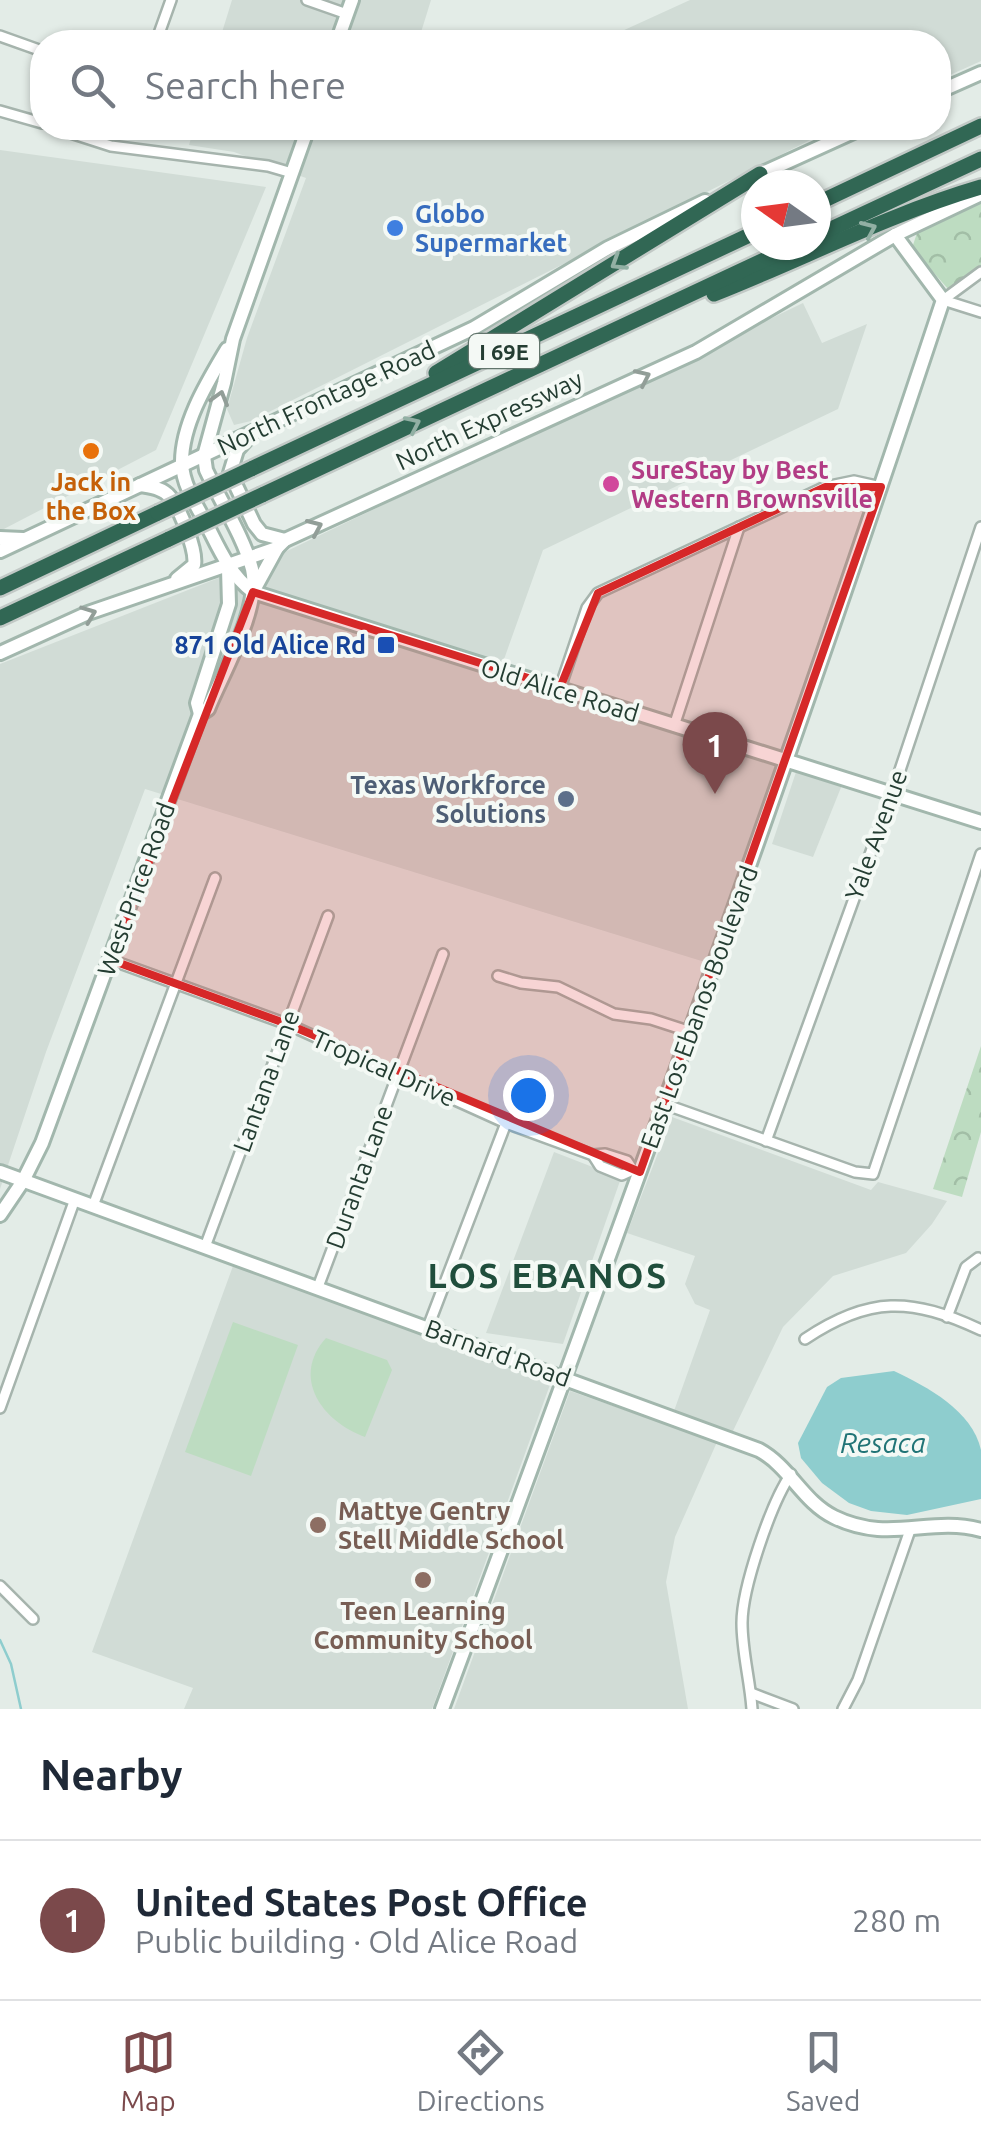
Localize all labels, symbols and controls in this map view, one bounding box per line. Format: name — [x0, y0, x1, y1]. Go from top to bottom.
search box — [30, 30, 951, 140]
icon: search — [65, 58, 120, 113]
text: Search here — [145, 64, 346, 106]
north arrow — [741, 170, 831, 260]
place label: Globo Supermarket — [415, 200, 568, 257]
marker: Globo Supermarket — [384, 217, 406, 239]
one-way arrow — [859, 222, 877, 242]
one-way arrow — [611, 250, 629, 269]
road number: I 69E — [469, 334, 539, 368]
street label: North Frontage Road — [213, 335, 439, 461]
street label: North Expressway — [391, 365, 587, 475]
one-way arrow — [633, 369, 651, 389]
one-way arrow — [208, 390, 229, 407]
one-way arrow — [403, 416, 421, 436]
marker: Jack in the Box — [80, 440, 102, 462]
place label: SureStay by Best Western Brownsville — [631, 456, 873, 513]
place label: Jack in the Box — [46, 468, 137, 525]
marker: SureStay by Best Western Brownsville — [600, 473, 622, 495]
one-way arrow — [305, 519, 323, 539]
one-way arrow — [79, 606, 97, 626]
place label: 871 Old Alice Rd — [175, 631, 366, 659]
marker: 871 Old Alice Rd — [375, 634, 397, 656]
street label: Old Alice Road — [478, 653, 642, 727]
pin: 1 — [682, 712, 748, 794]
street label: Yale Avenue — [839, 766, 913, 904]
place label: Texas Workforce Solutions — [350, 771, 546, 828]
marker: Texas Workforce Solutions — [555, 788, 577, 810]
street label: West Price Road — [92, 799, 180, 979]
street label: East Los Ebanos Boulevard — [635, 862, 763, 1152]
street label: Lantana Lane — [227, 1006, 305, 1156]
street label: Tropical Drive — [308, 1024, 460, 1112]
your location — [503, 1070, 554, 1121]
street label: Duranta Lane — [320, 1101, 398, 1253]
district label: LOS EBANOS — [427, 1255, 669, 1295]
street label: Barnard Road — [421, 1314, 575, 1392]
water label: Resaca — [840, 1427, 926, 1458]
place label: Mattye Gentry Stell Middle School — [338, 1497, 564, 1554]
marker: Mattye Gentry Stell Middle School — [307, 1514, 329, 1536]
marker: Teen Learning Community School — [412, 1569, 434, 1591]
place label: Teen Learning Community School — [313, 1597, 533, 1654]
text: Nearby — [40, 1751, 183, 1798]
text: United States Post Office — [135, 1881, 588, 1923]
text: 1 — [63, 1902, 82, 1938]
text: 280 m — [852, 1902, 941, 1938]
text: Public building · Old Alice Road — [135, 1923, 578, 1959]
tab: Map — [121, 2025, 176, 2116]
tab: Directions — [417, 2025, 545, 2116]
tab: Saved — [786, 2025, 860, 2116]

